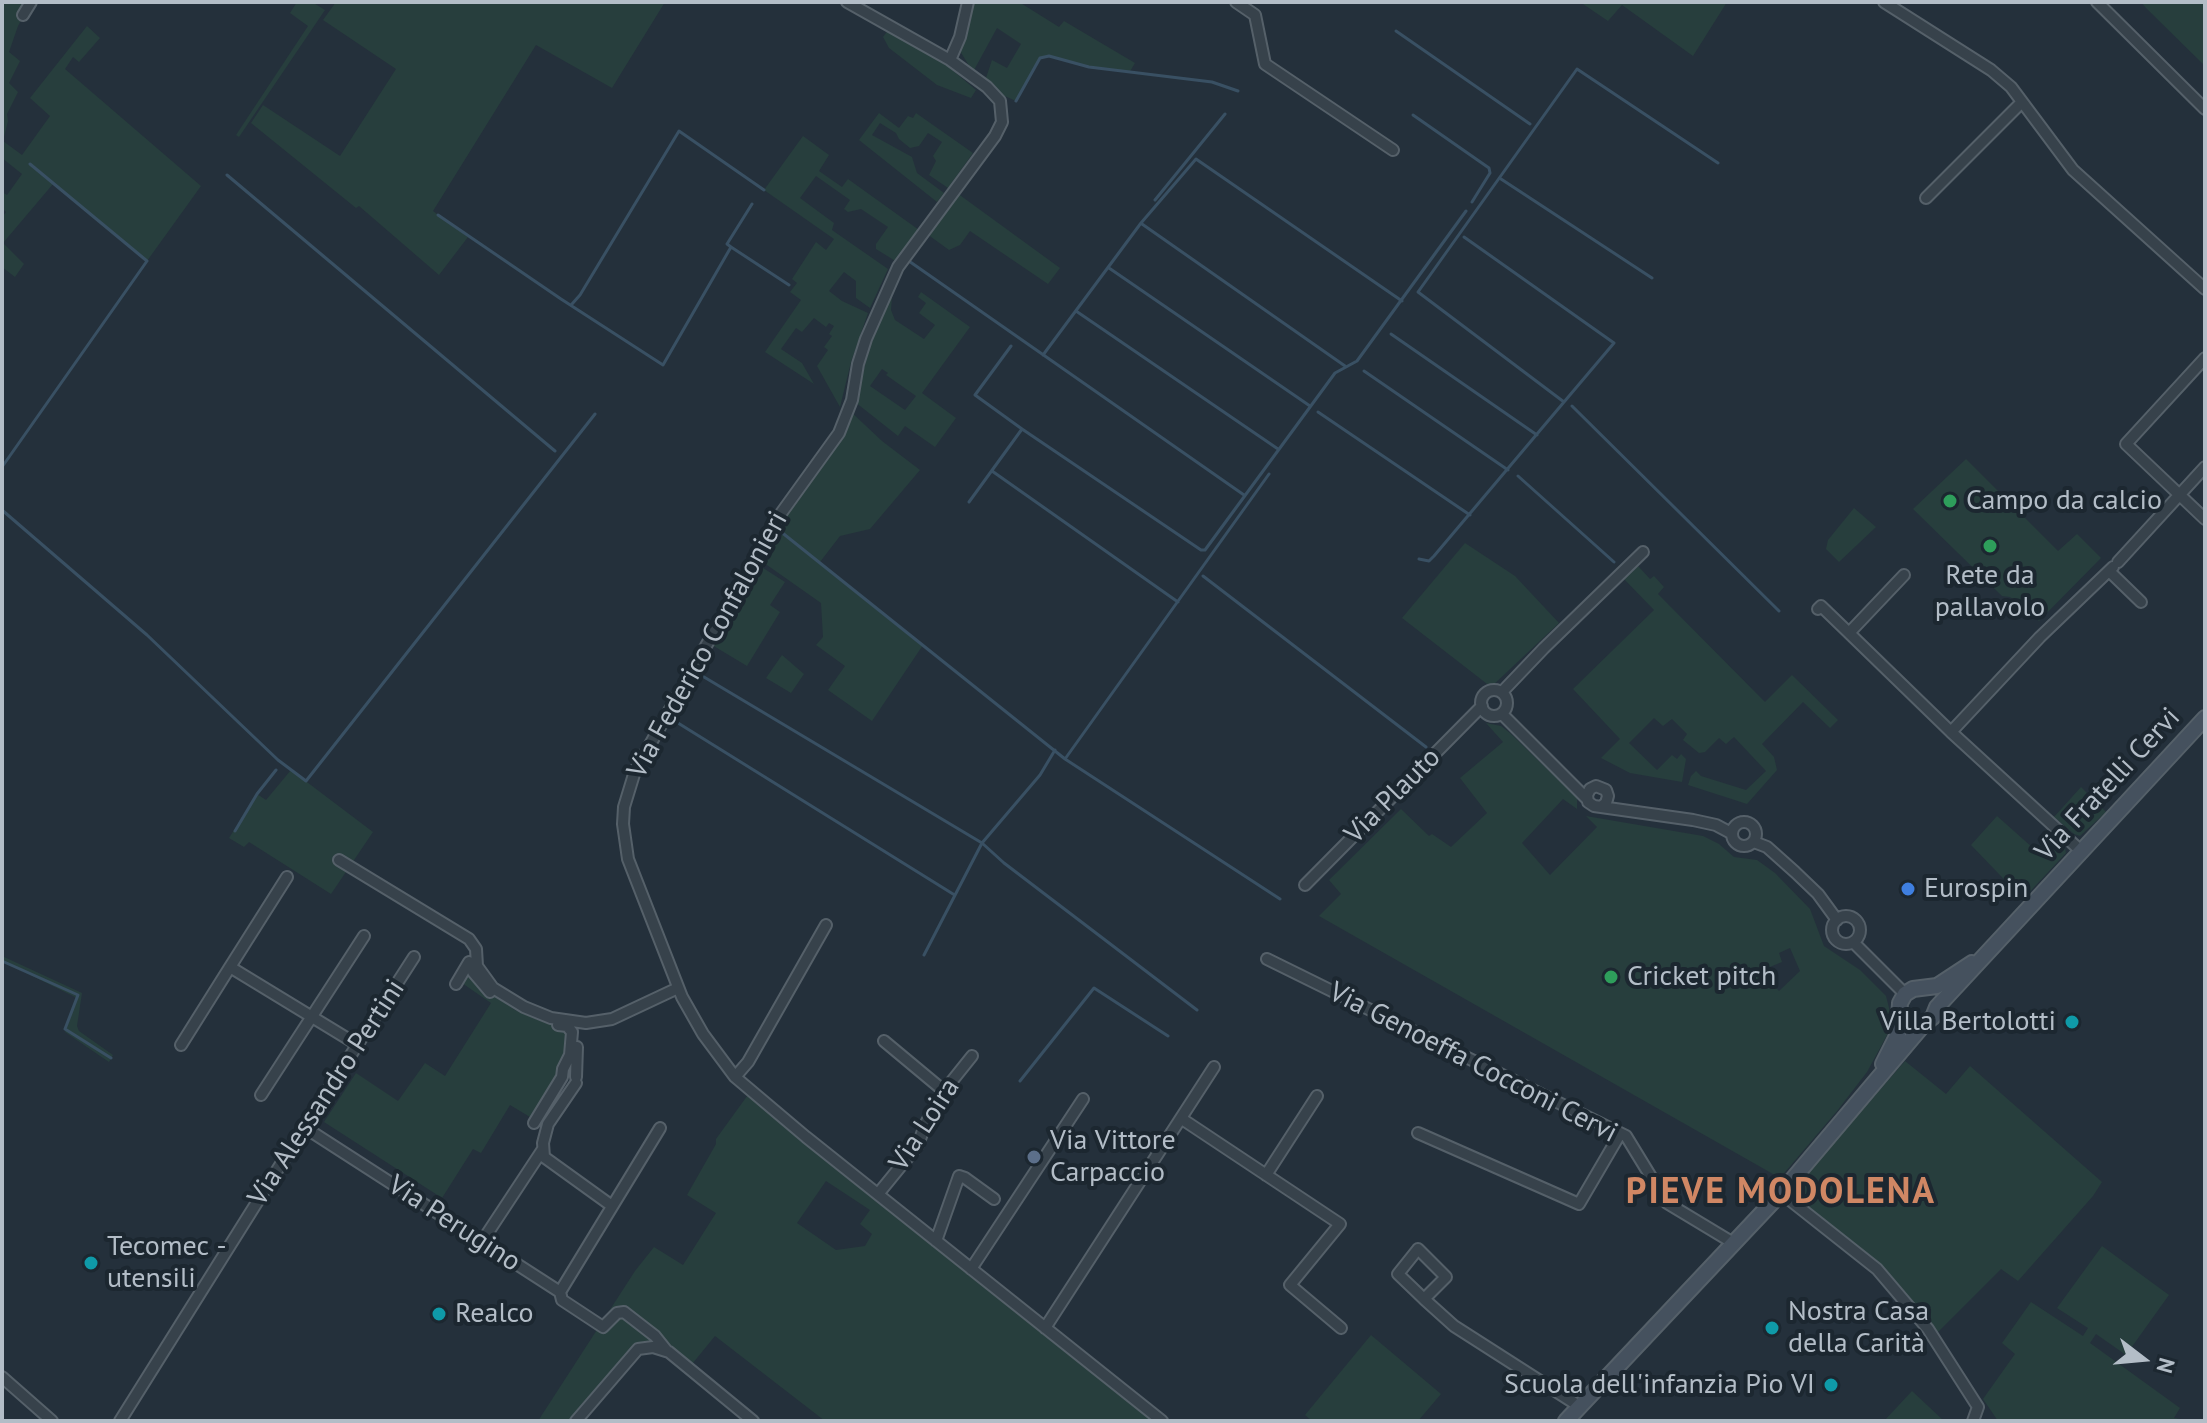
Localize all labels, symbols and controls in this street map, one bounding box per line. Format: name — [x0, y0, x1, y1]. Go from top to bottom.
place label: Campo da calcio — [1966, 484, 2162, 518]
marker: Campo da calcio — [1941, 492, 1959, 510]
street label: Via Federico Confalonieri — [621, 506, 795, 784]
marker: Rete da pallavolo — [1981, 537, 1999, 555]
place label: Rete da pallavolo — [1935, 559, 2045, 625]
street label: Via Fratelli Cervi — [2028, 701, 2188, 869]
street label: Via Plauto — [1338, 741, 1448, 851]
place label: Eurospin — [1924, 872, 2028, 906]
marker: Eurospin — [1899, 880, 1917, 898]
place label: Cricket pitch — [1627, 960, 1776, 994]
marker: Cricket pitch — [1602, 968, 1620, 986]
street label: Via Alessandro Pertini — [241, 974, 413, 1212]
street label: Via Genoeffa Cocconi Cervi — [1323, 976, 1623, 1150]
place label: Villa Bertolotti — [1880, 1005, 2056, 1039]
marker: Villa Bertolotti — [2063, 1013, 2081, 1031]
street label: Via Loira — [883, 1072, 967, 1178]
place label: Via Vittore Carpaccio — [1050, 1124, 1176, 1190]
marker: Via Vittore Carpaccio — [1025, 1148, 1043, 1166]
street label: Via Perugino — [381, 1169, 527, 1279]
district label: PIEVE MODOLENA — [1626, 1171, 1936, 1215]
place label: Tecomec - utensili — [107, 1230, 227, 1296]
marker: Tecomec - utensili — [82, 1254, 100, 1272]
place label: Nostra Casa della Carità — [1788, 1295, 1929, 1361]
place label: Realco — [455, 1297, 534, 1331]
marker: Realco — [430, 1305, 448, 1323]
marker: Nostra Casa della Carità — [1763, 1319, 1781, 1337]
north arrow — [2103, 1319, 2183, 1399]
text: N — [2151, 1355, 2182, 1376]
place label: Scuola dell'infanzia Pio VI — [1504, 1368, 1815, 1402]
marker: Scuola dell'infanzia Pio VI — [1822, 1376, 1840, 1394]

